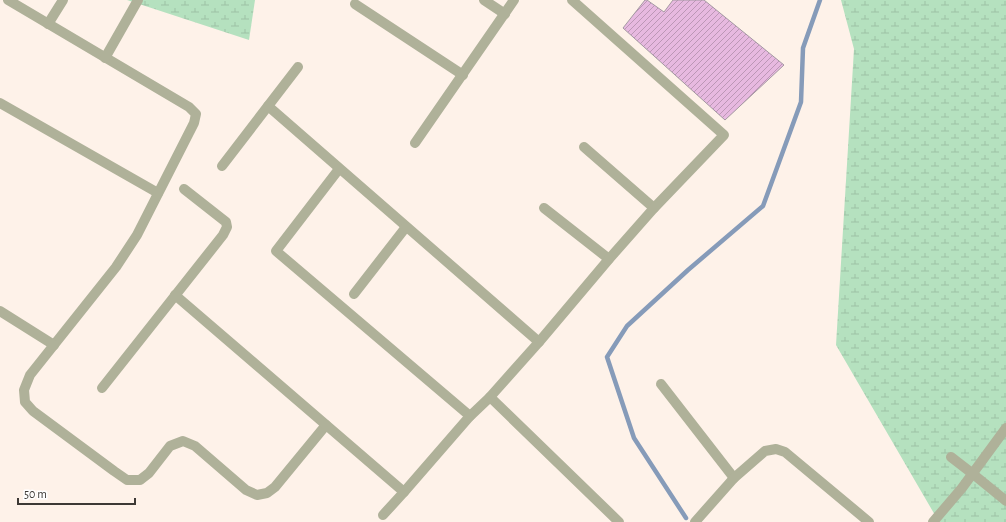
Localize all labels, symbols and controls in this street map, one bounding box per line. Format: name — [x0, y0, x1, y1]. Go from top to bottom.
scale bar — [18, 480, 135, 506]
text: 50 m — [24, 488, 47, 500]

